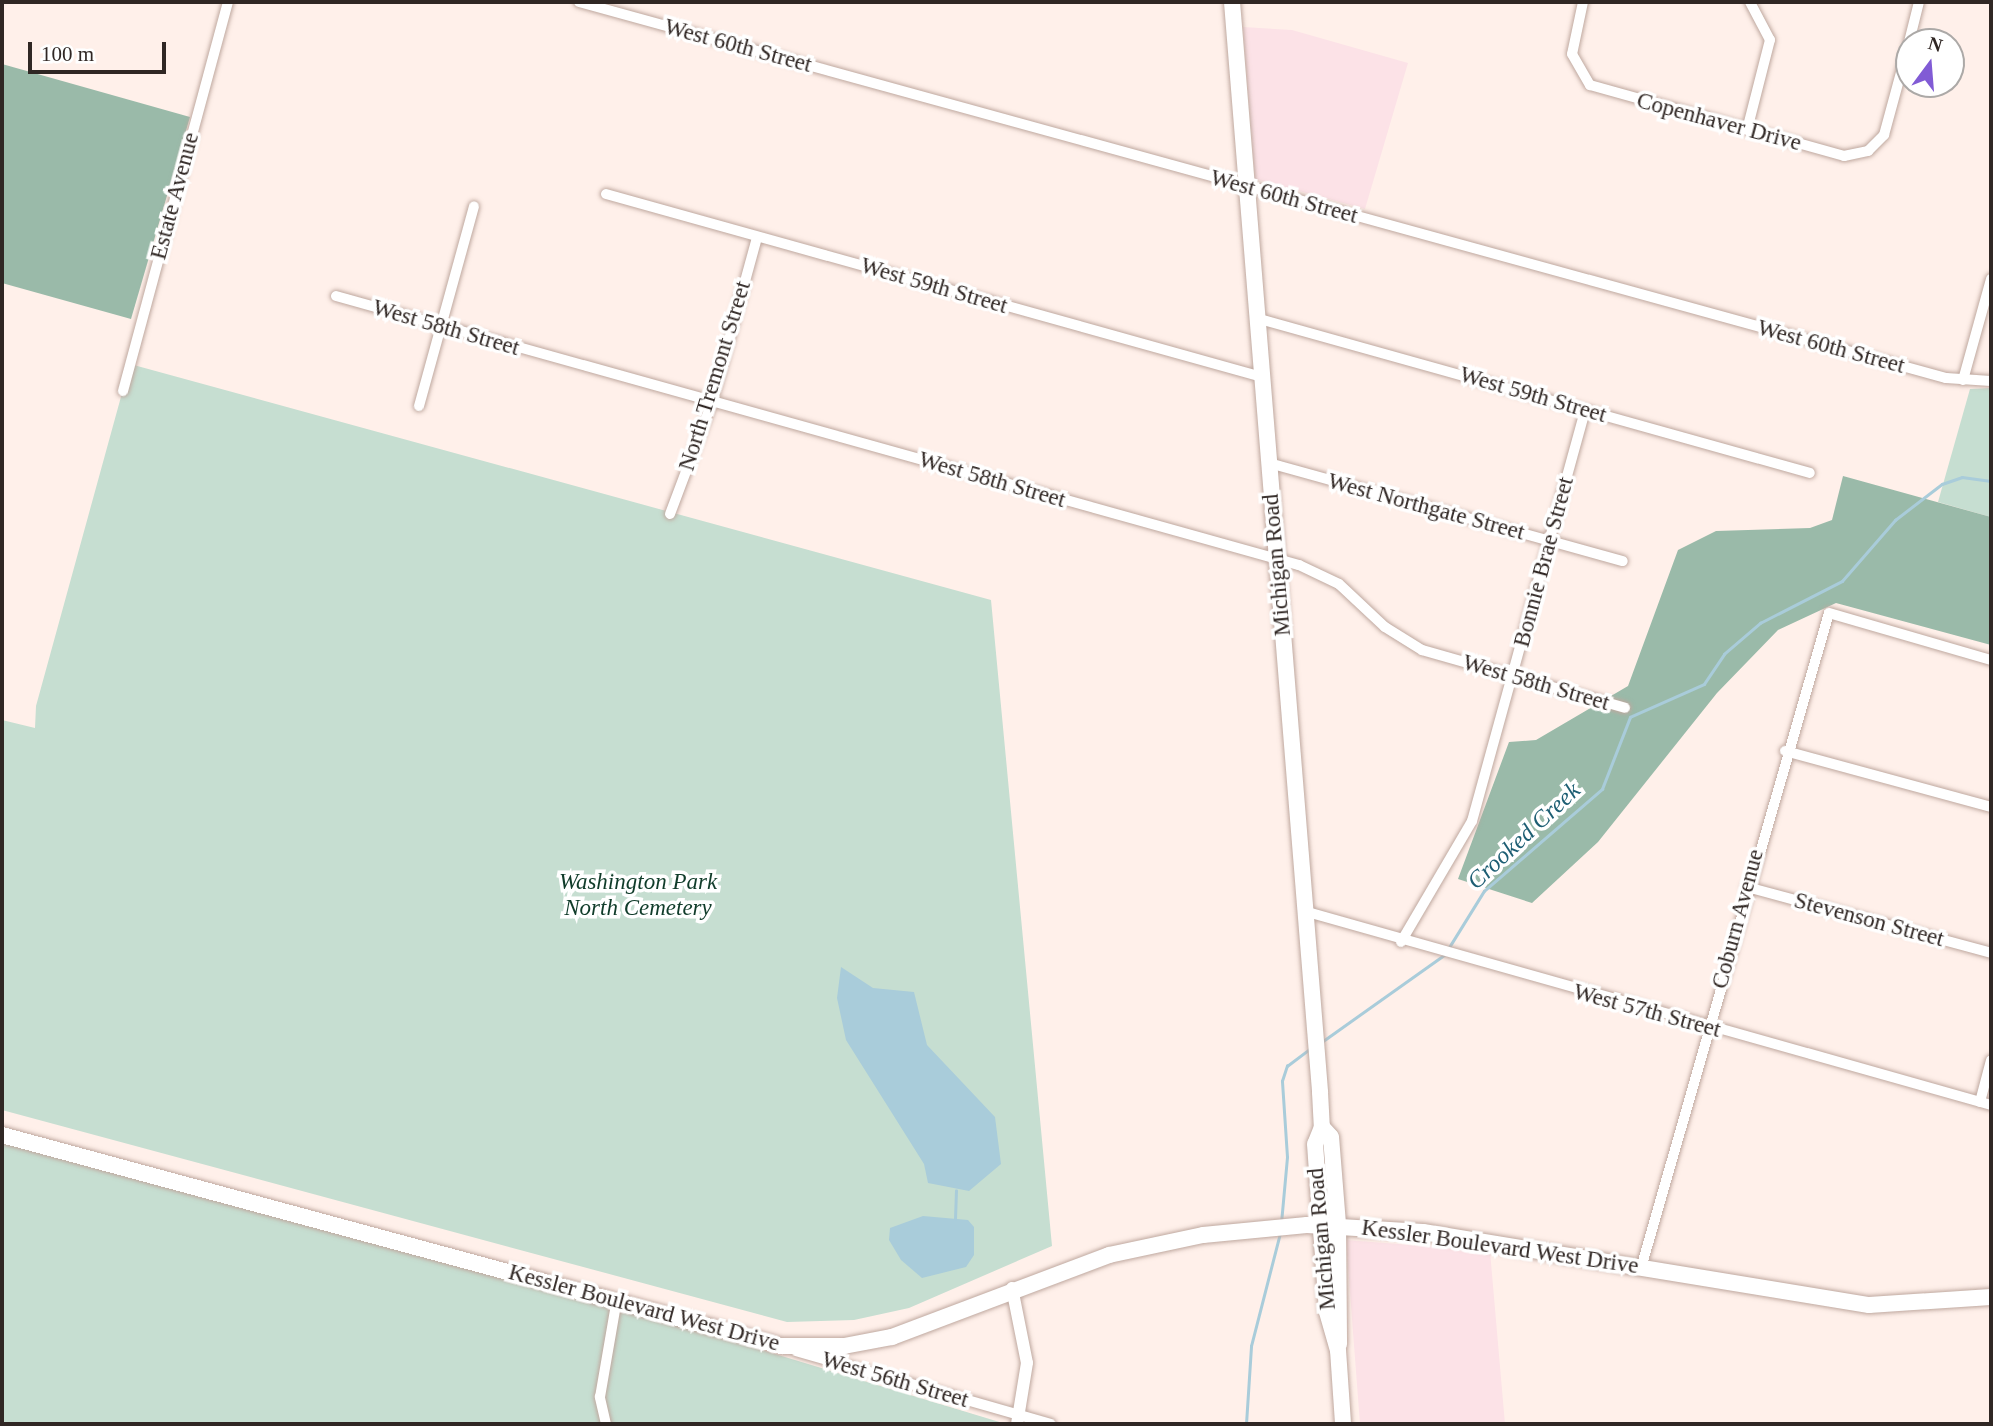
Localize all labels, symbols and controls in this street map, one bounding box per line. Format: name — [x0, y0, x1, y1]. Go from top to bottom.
street label: West 60th Street — [661, 13, 815, 79]
scale bar — [32, 28, 170, 72]
north arrow — [1895, 28, 1965, 98]
text: N — [1926, 32, 1945, 56]
text: 100 m — [41, 42, 94, 66]
street label: Copenhaver Drive — [1634, 87, 1804, 157]
street label: Estate Avenue — [145, 129, 205, 263]
street label: West 60th Street — [1207, 164, 1361, 230]
street label: West 59th Street — [857, 252, 1011, 320]
street label: North Tremont Street — [673, 278, 757, 474]
street label: West 58th Street — [369, 294, 523, 362]
street label: West 60th Street — [1754, 314, 1908, 380]
street label: West 59th Street — [1456, 361, 1610, 429]
street label: West 58th Street — [915, 446, 1069, 514]
street label: West Northgate Street — [1325, 467, 1527, 547]
street label: Bonnie Brae Street — [1508, 474, 1580, 650]
street label: Michigan Road — [1257, 493, 1297, 637]
street label: West 58th Street — [1459, 649, 1613, 717]
water label: Crooked Creek — [1461, 776, 1587, 896]
street label: Coburn Avenue — [1706, 846, 1770, 992]
park label: Washington Park North Cemetery — [559, 868, 717, 922]
street label: Stevenson Street — [1791, 887, 1947, 953]
street label: West 57th Street — [1570, 978, 1724, 1044]
street label: Michigan Road — [1302, 1167, 1342, 1311]
street label: Kessler Boulevard West Drive — [1360, 1214, 1640, 1280]
street label: Kessler Boulevard West Drive — [505, 1258, 783, 1358]
street label: West 56th Street — [818, 1346, 972, 1414]

